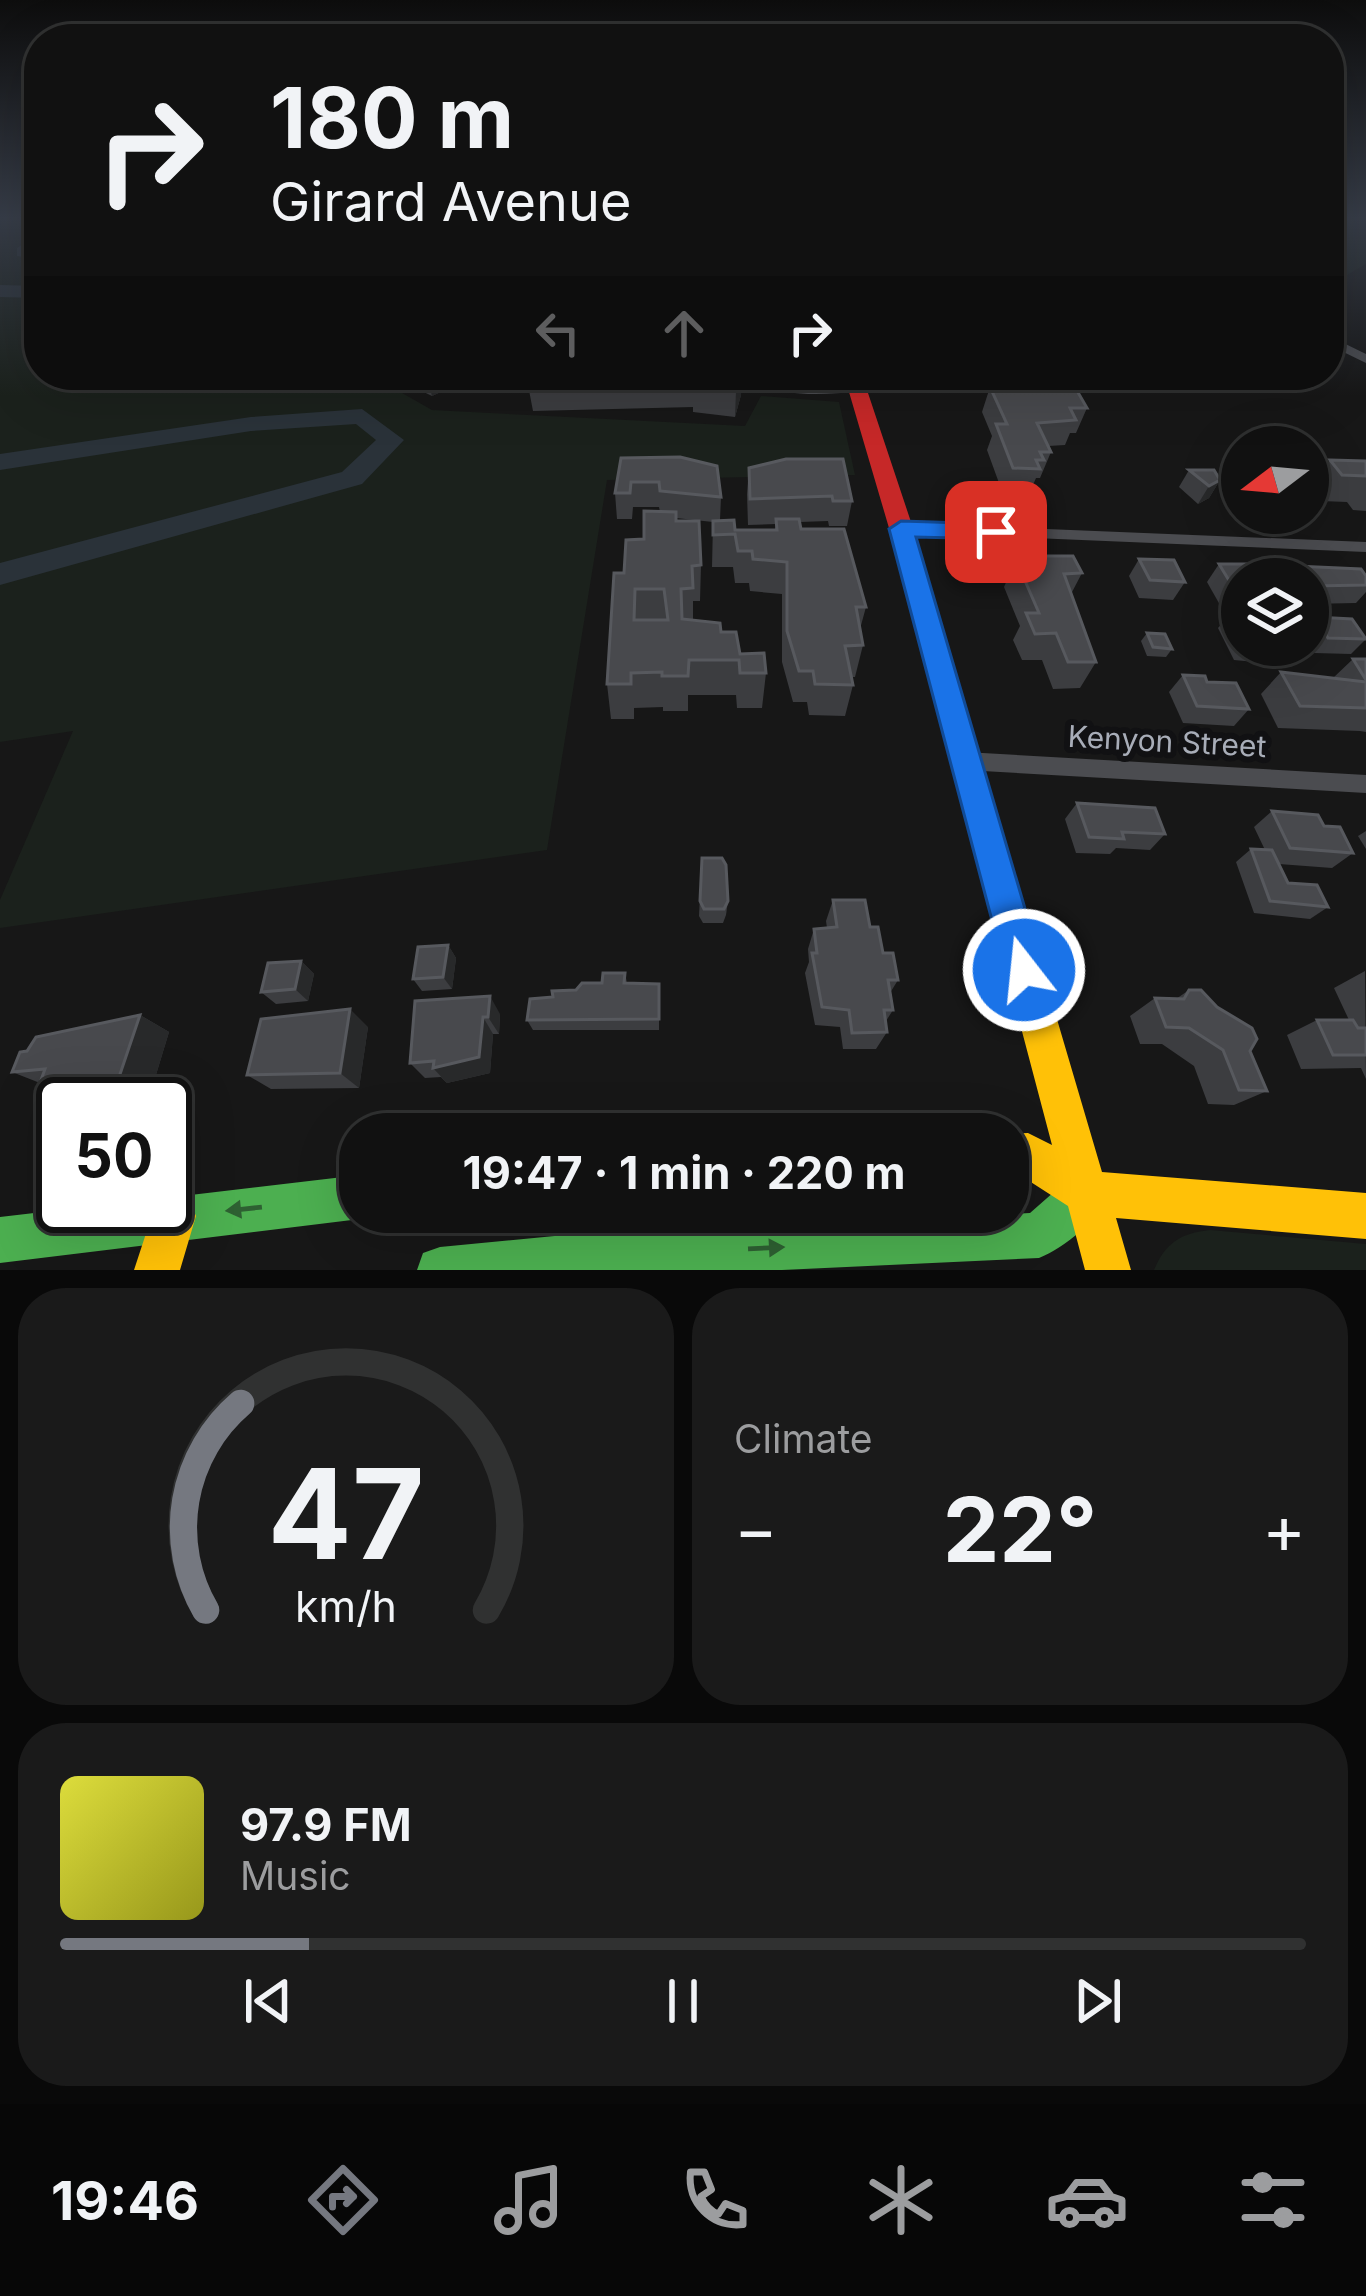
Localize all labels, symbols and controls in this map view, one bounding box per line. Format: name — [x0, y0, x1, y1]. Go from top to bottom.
text: 180 m — [270, 67, 514, 168]
icon: right — [72, 72, 228, 228]
text: Girard Avenue — [270, 169, 631, 234]
icon: left — [525, 300, 591, 366]
icon: ahead — [651, 300, 717, 366]
icon: right — [777, 300, 843, 366]
north arrow — [1221, 426, 1329, 534]
map controls — [1221, 426, 1329, 666]
pin — [945, 481, 1047, 583]
icon: arrive — [963, 499, 1029, 565]
button: layers — [1221, 558, 1329, 666]
street label: Kenyon Street — [1067, 718, 1267, 764]
position arrow — [961, 907, 1087, 1033]
speed limit sign: 50 — [36, 1077, 192, 1233]
text: 19:47 · 1 min · 220 m — [462, 1145, 906, 1200]
one-way arrow — [224, 1200, 262, 1219]
one-way arrow — [748, 1238, 786, 1257]
text: Climate — [734, 1415, 873, 1462]
text: 47 — [268, 1438, 424, 1589]
text: 22° — [943, 1475, 1097, 1584]
text: − — [734, 1489, 778, 1569]
text: + — [1262, 1489, 1306, 1569]
text: km/h — [295, 1579, 397, 1631]
text: 97.9 FM — [240, 1797, 412, 1852]
text: Music — [240, 1852, 351, 1899]
icon: previous — [235, 1968, 301, 2034]
icon: pause — [650, 1968, 716, 2034]
icon: next — [1065, 1968, 1131, 2034]
icon: directions — [301, 2158, 385, 2242]
icon: music — [487, 2158, 571, 2242]
icon: phone — [673, 2158, 757, 2242]
icon: climate — [859, 2158, 943, 2242]
icon: car — [1045, 2158, 1129, 2242]
icon: filters — [1231, 2158, 1315, 2242]
text: 19:46 — [51, 2168, 199, 2233]

